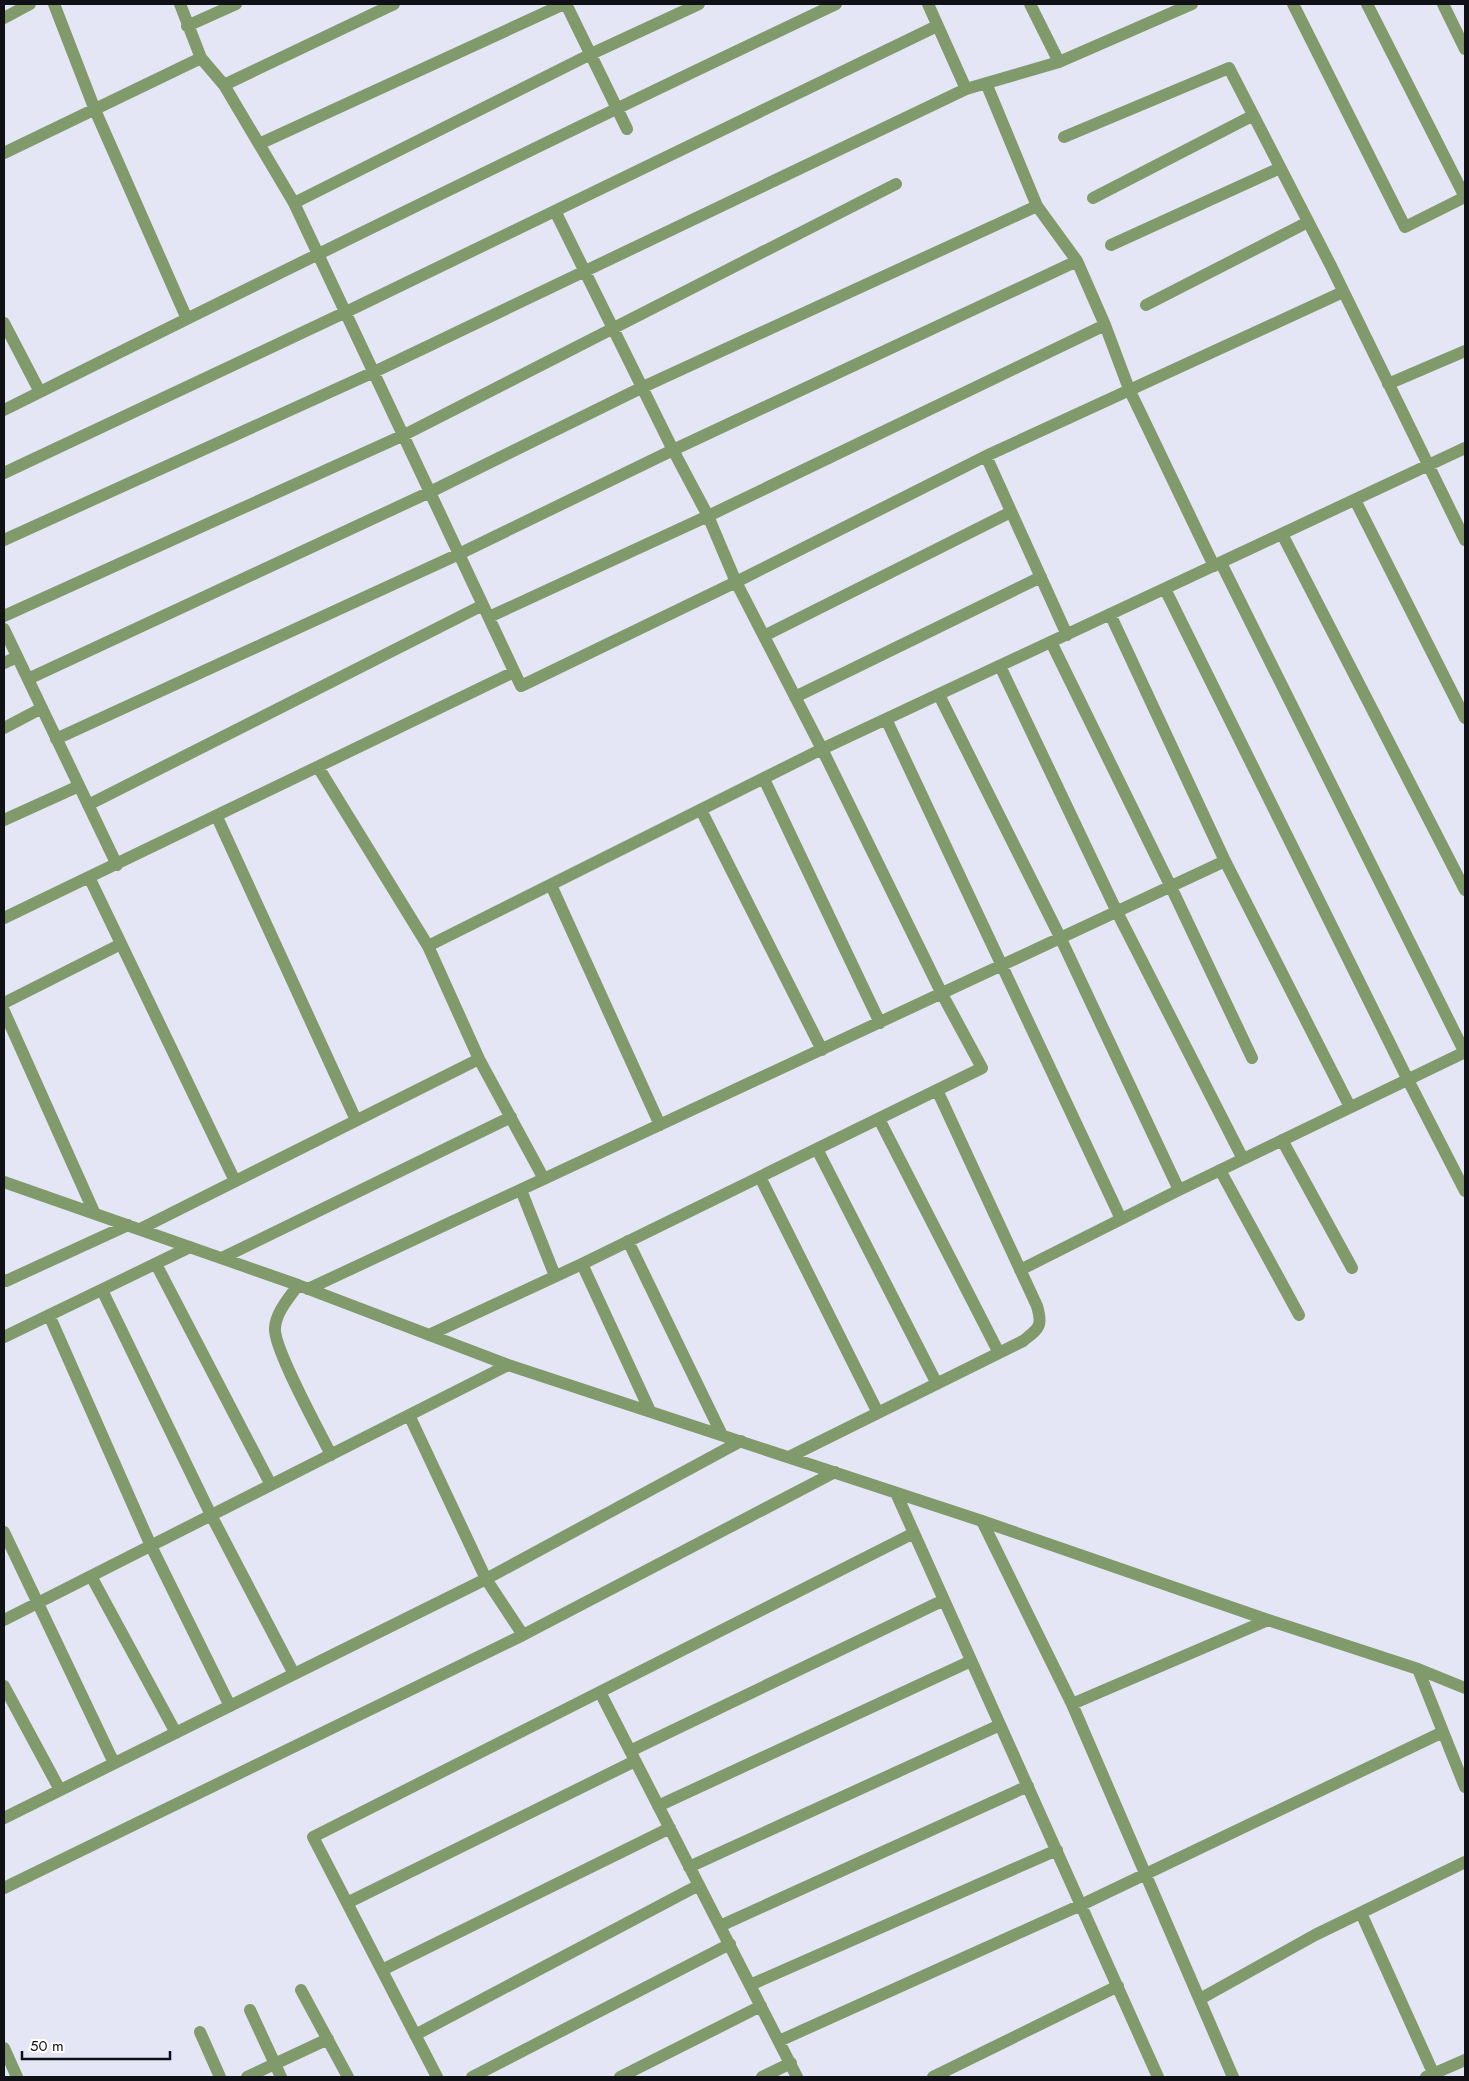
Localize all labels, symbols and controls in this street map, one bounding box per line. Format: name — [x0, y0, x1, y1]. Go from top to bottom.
scale bar — [22, 2028, 170, 2060]
text: 50 m — [30, 2035, 64, 2057]

